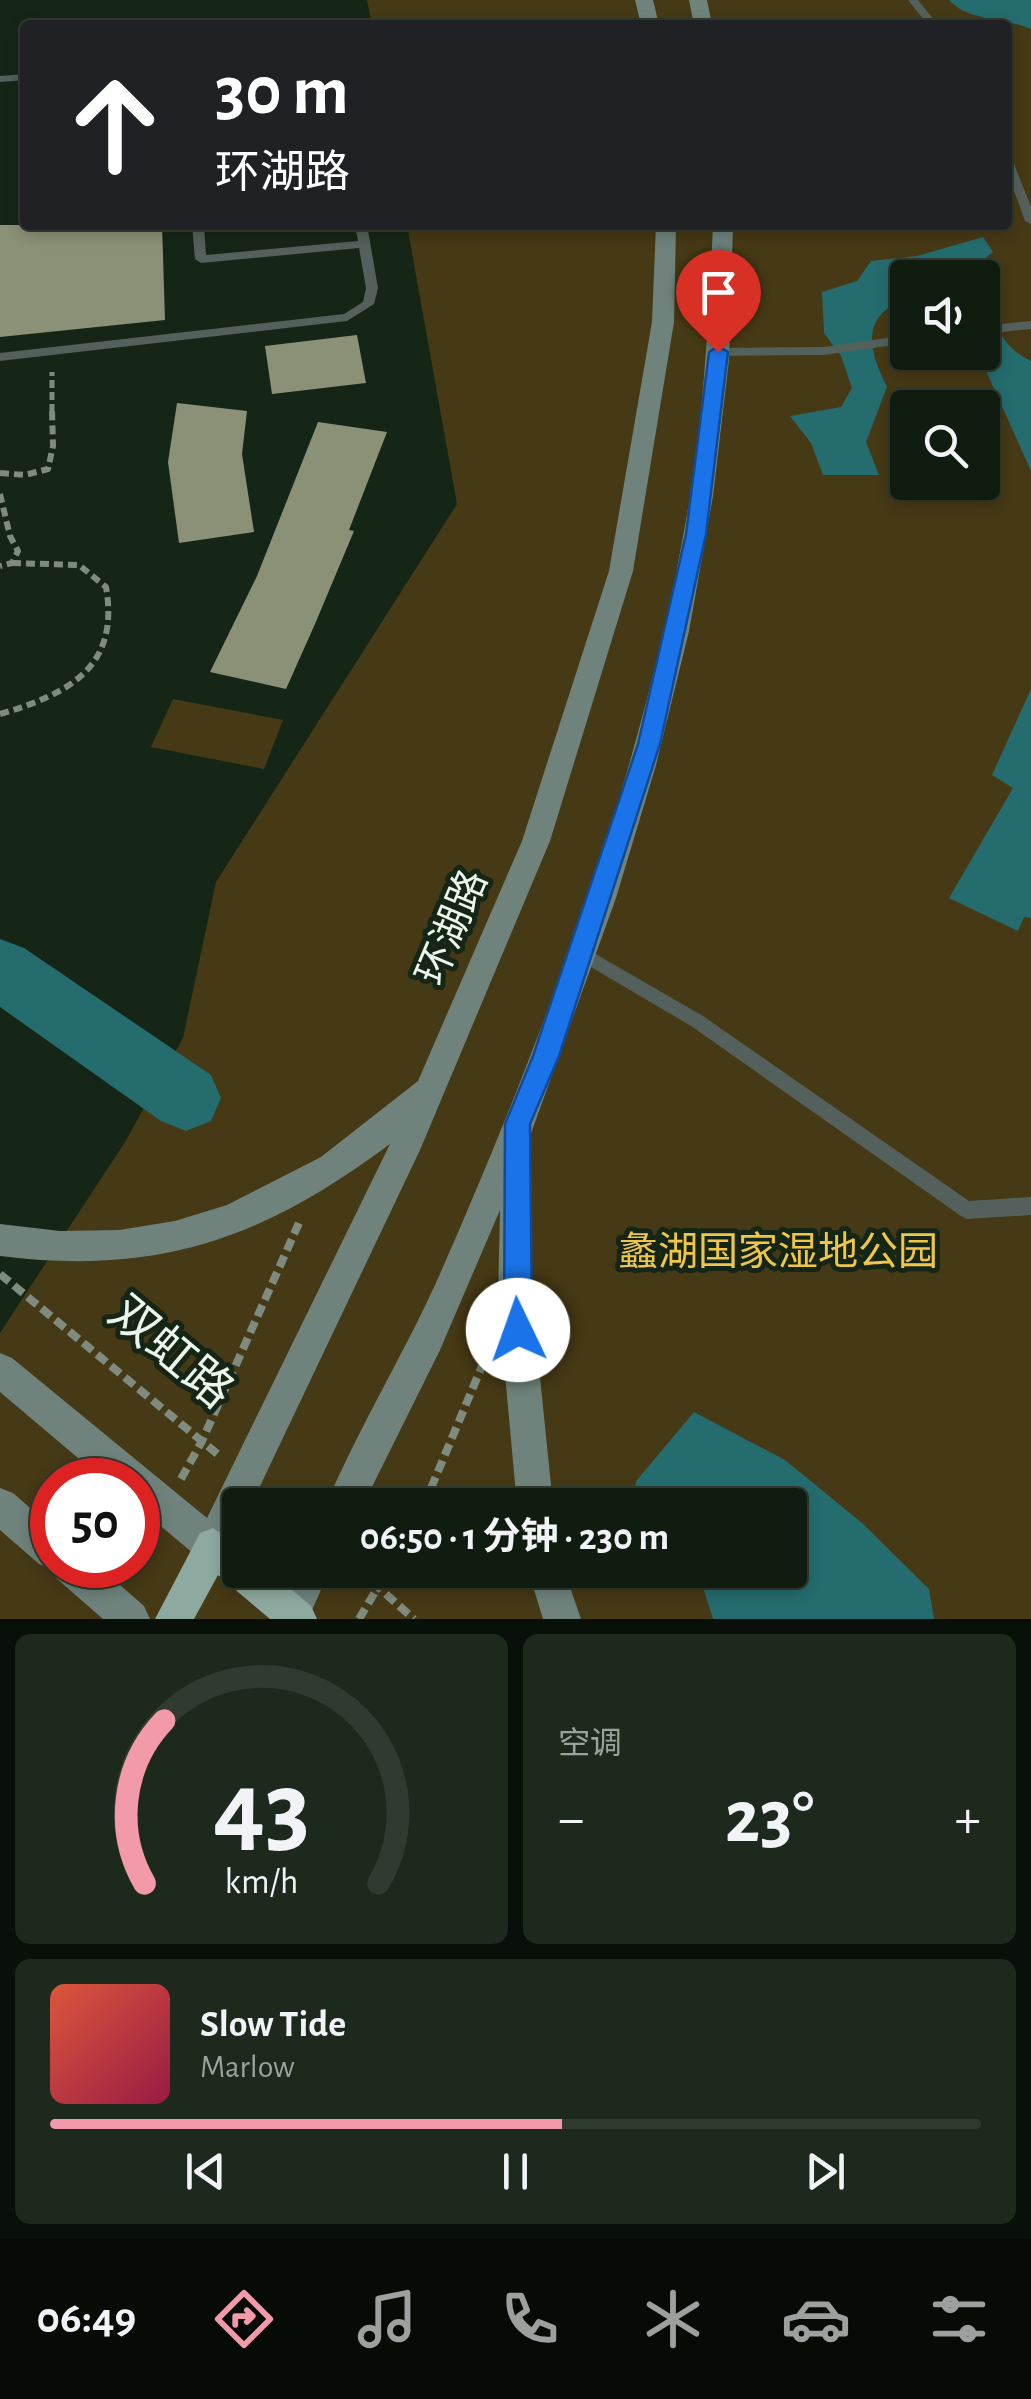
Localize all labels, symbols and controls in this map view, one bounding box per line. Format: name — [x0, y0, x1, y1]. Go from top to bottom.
text: 30 m — [215, 57, 349, 127]
icon: ahead — [50, 60, 180, 190]
text: 环湖路 — [215, 151, 350, 196]
pin — [676, 250, 761, 353]
map controls — [890, 260, 1000, 500]
button: sound — [890, 260, 1000, 370]
icon: arrive — [691, 265, 746, 320]
button: search — [890, 390, 1000, 500]
street label: 环湖路 — [409, 864, 495, 991]
park label: 蠡湖国家湿地公园 — [618, 1231, 938, 1273]
position arrow — [466, 1278, 570, 1382]
street label: 双虹路 — [99, 1286, 243, 1418]
speed limit sign: 50 — [30, 1458, 160, 1588]
text: 06:50 · 1 分钟 · 230 m — [360, 1519, 669, 1557]
text: 空调 — [558, 1728, 622, 1760]
text: 43 — [213, 1758, 310, 1862]
text: 23° — [725, 1781, 814, 1856]
text: − — [558, 1792, 584, 1847]
text: + — [955, 1792, 981, 1847]
text: km/h — [225, 1864, 298, 1900]
text: Slow Tide — [200, 2006, 346, 2044]
text: Marlow — [200, 2051, 295, 2083]
icon: previous — [178, 2144, 233, 2199]
icon: pause — [488, 2144, 543, 2199]
icon: next — [798, 2144, 853, 2199]
icon: directions — [209, 2284, 279, 2354]
icon: music — [352, 2284, 422, 2354]
icon: phone — [495, 2284, 565, 2354]
icon: climate — [638, 2284, 708, 2354]
icon: car — [781, 2284, 851, 2354]
icon: filters — [924, 2284, 994, 2354]
text: 06:49 — [37, 2296, 136, 2341]

